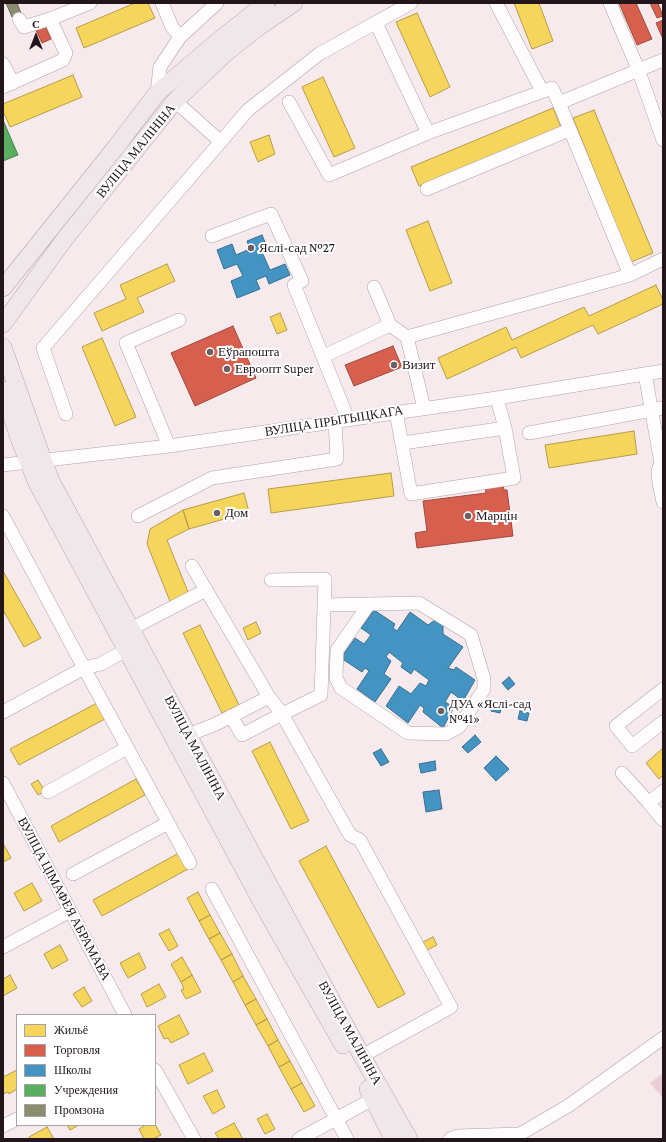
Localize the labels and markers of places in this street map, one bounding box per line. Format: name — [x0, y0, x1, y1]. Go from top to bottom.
place label: Яслі-сад №27 — [259, 240, 335, 256]
marker: Яслі-сад №27 — [246, 243, 256, 253]
place label: Еўрапошта — [218, 344, 280, 360]
marker: Еўрапошта — [205, 347, 215, 357]
place label: Визит — [402, 357, 435, 373]
marker: Визит — [389, 360, 399, 370]
place label: Евроопт Super — [235, 361, 314, 377]
marker: Евроопт Super — [222, 364, 232, 374]
place label: Дом — [225, 505, 248, 521]
marker: Дом — [212, 508, 222, 518]
place label: Марцін — [476, 508, 517, 524]
marker: Марцін — [463, 511, 473, 521]
place label: ДУА «Яслі-сад №41» — [449, 696, 531, 727]
marker: ДУА «Яслі-сад №41» — [436, 706, 446, 716]

